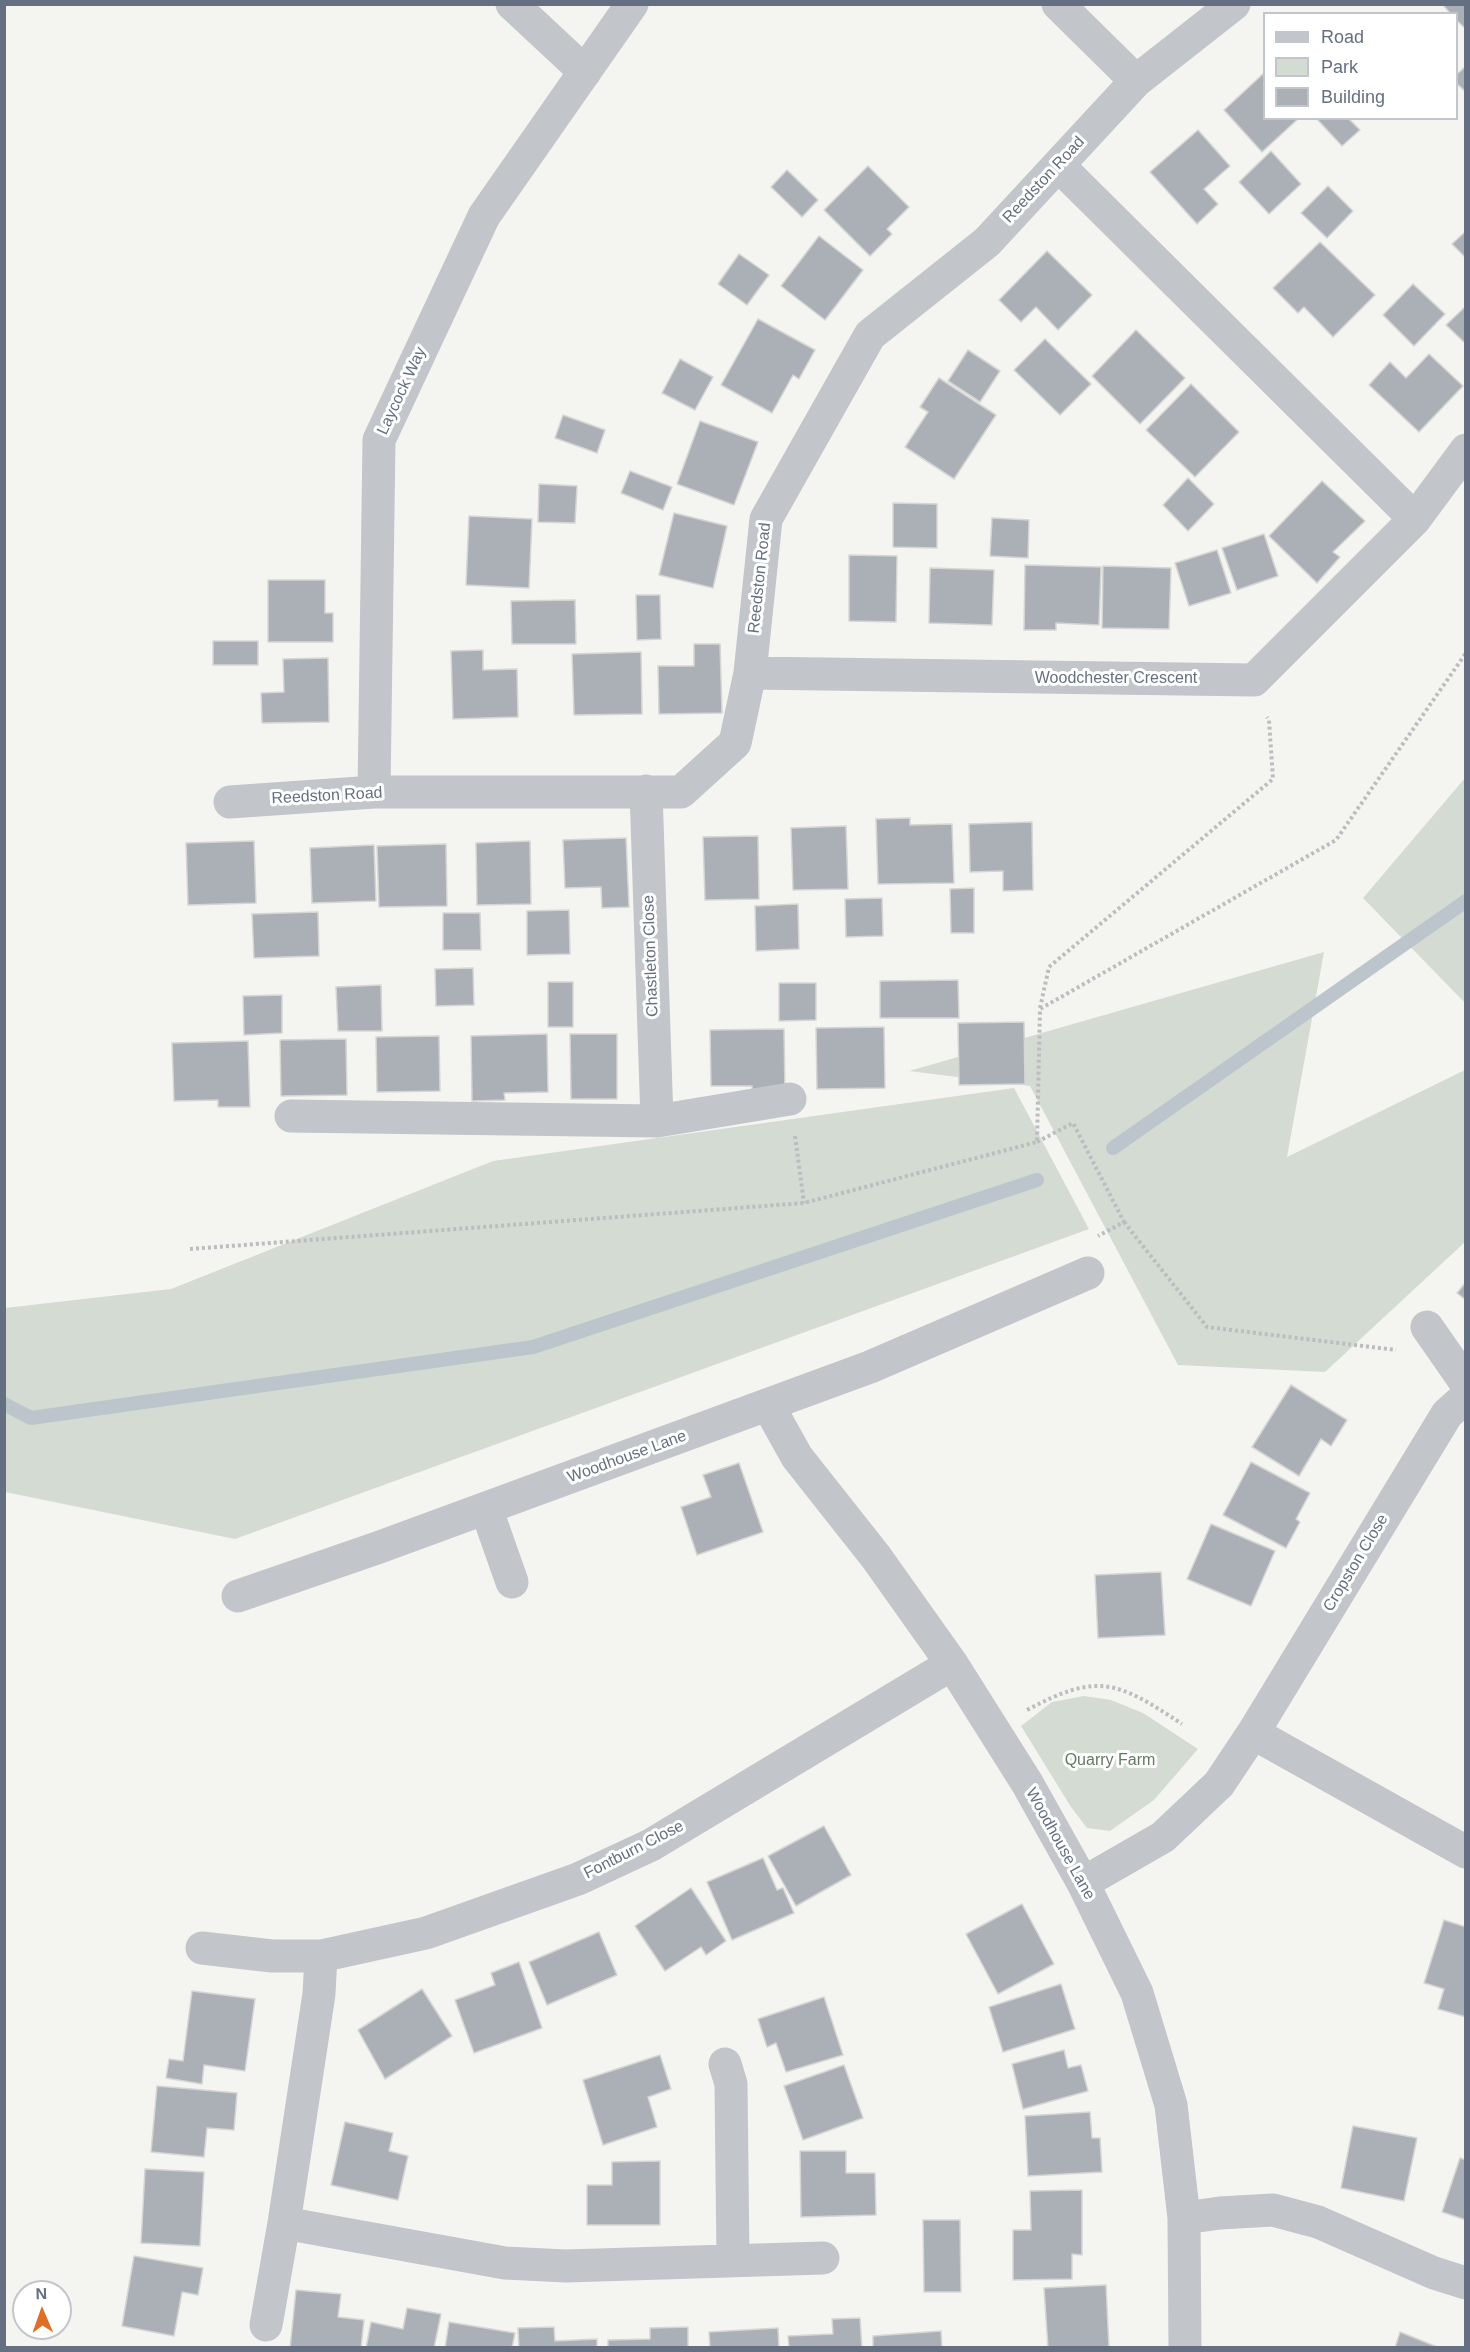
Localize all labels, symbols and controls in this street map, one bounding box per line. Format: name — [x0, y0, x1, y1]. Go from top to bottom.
legend — [1263, 12, 1458, 120]
text: Road — [1321, 27, 1364, 47]
text: Park — [1321, 57, 1358, 77]
text: Building — [1321, 87, 1385, 107]
street label: Reedston Road — [999, 133, 1089, 227]
street label: Laycock Way — [373, 344, 431, 438]
street label: Reedston Road — [745, 522, 775, 634]
street label: Woodchester Crescent — [1035, 669, 1197, 689]
street label: Reedston Road — [271, 784, 383, 808]
street label: Chastleton Close — [639, 895, 663, 1017]
street label: Woodhouse Lane — [565, 1427, 689, 1487]
street label: Cropston Close — [1319, 1511, 1393, 1615]
park label: Quarry Farm — [1065, 1751, 1155, 1771]
street label: Woodhouse Lane — [1021, 1785, 1099, 1903]
street label: Fontburn Close — [581, 1817, 687, 1883]
north arrow — [12, 2280, 72, 2340]
text: N — [35, 2285, 47, 2302]

